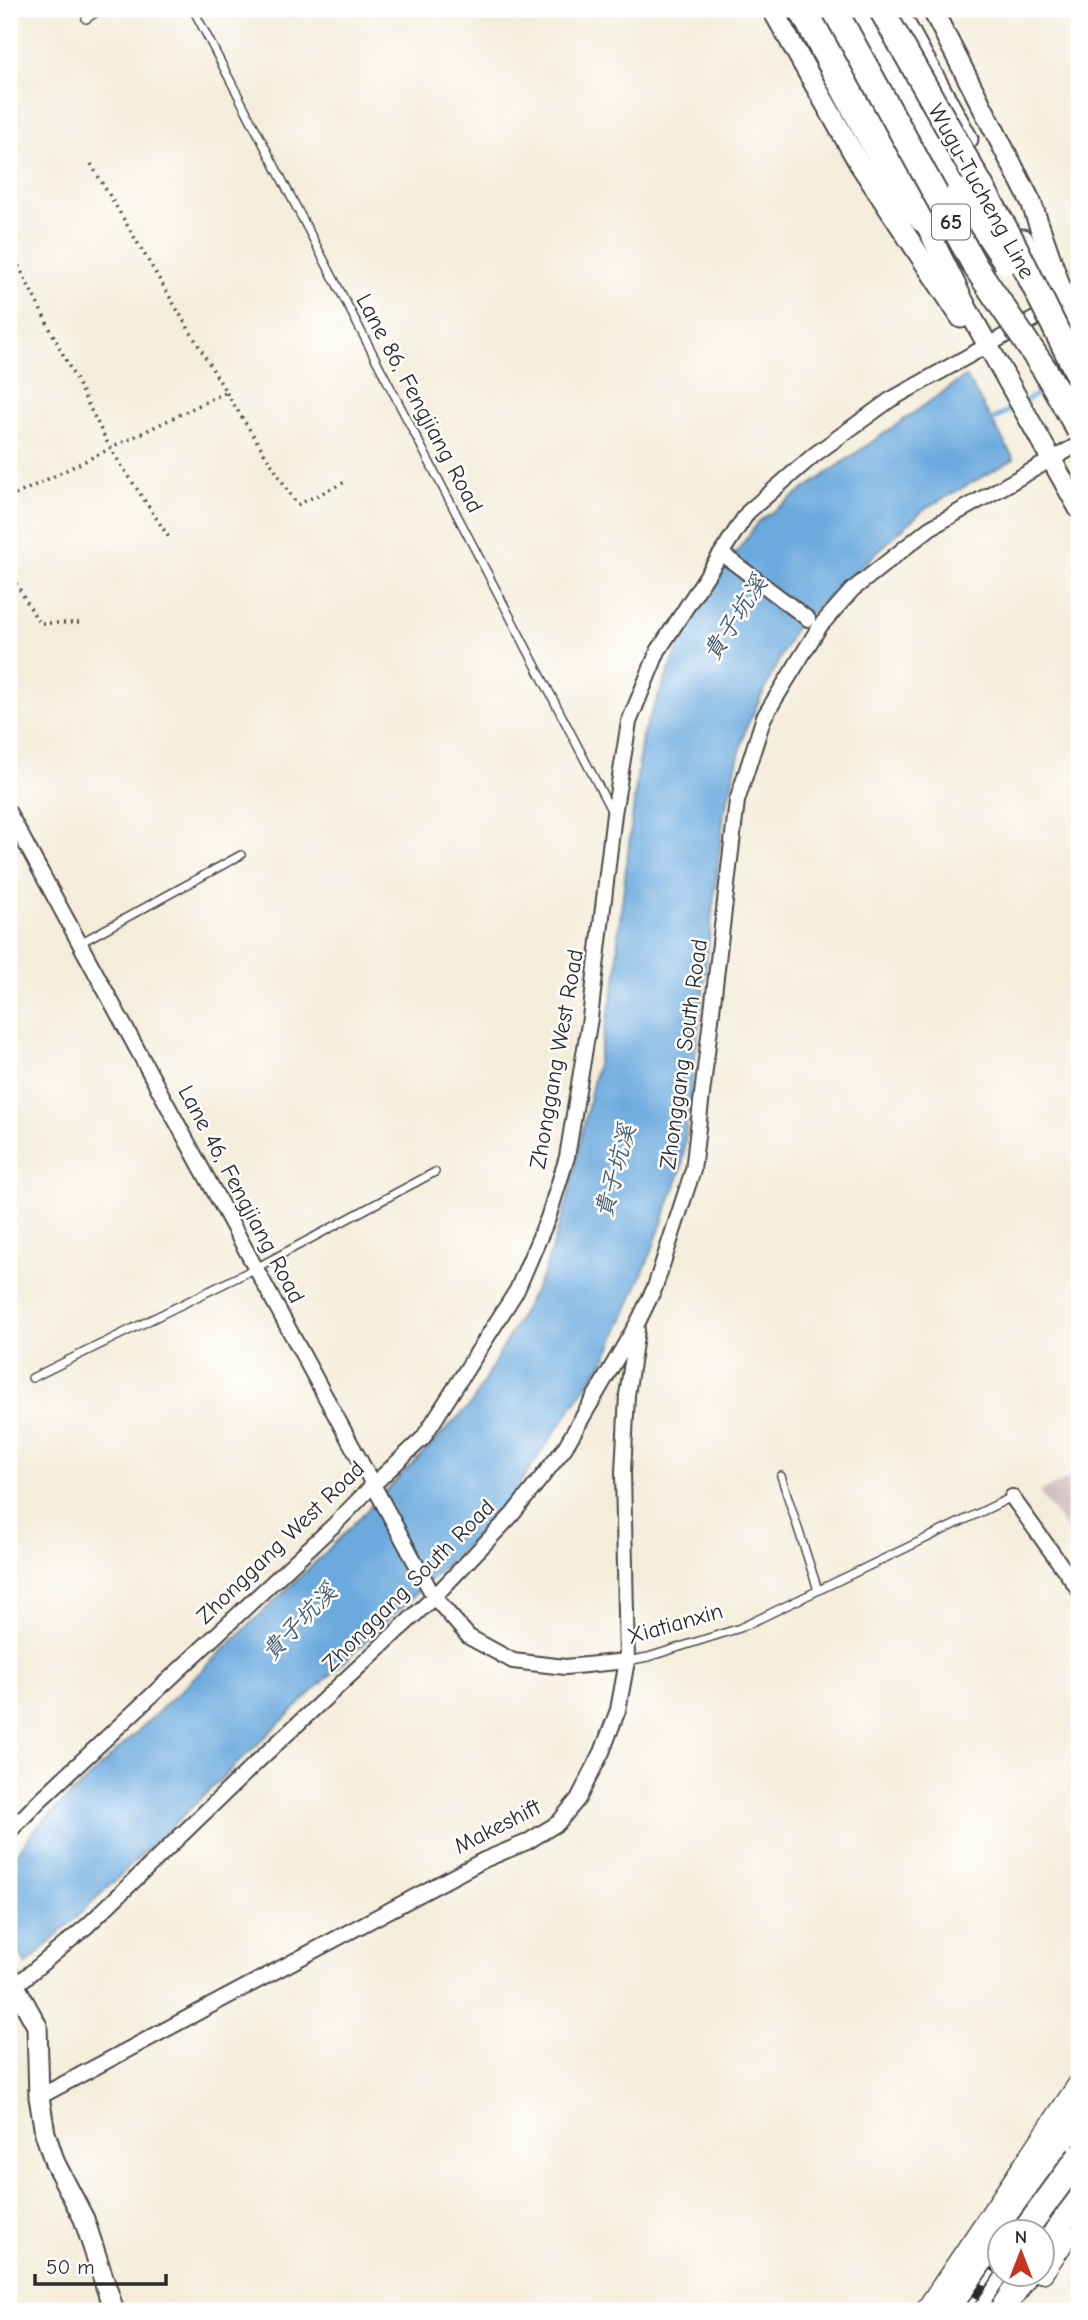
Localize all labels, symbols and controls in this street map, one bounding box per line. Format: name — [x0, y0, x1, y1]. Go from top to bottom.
street label: Wugu-Tucheng Line — [922, 99, 1041, 283]
road number: 65 — [932, 204, 970, 240]
street label: Lane 86, Fengjiang Road — [350, 289, 489, 517]
water label: 貴子坑溪 — [697, 568, 774, 666]
street label: Zhonggang South Road — [654, 937, 713, 1171]
street label: Zhonggang West Road — [524, 947, 589, 1171]
street label: Lane 46, Fengjiang Road — [173, 1081, 311, 1308]
water label: 貴子坑溪 — [589, 1119, 641, 1221]
street label: Zhonggang West Road — [191, 1455, 370, 1629]
street label: Zhonggang South Road — [317, 1494, 500, 1677]
water label: 貴子坑溪 — [256, 1576, 344, 1666]
street label: Xiatianxin — [624, 1597, 726, 1650]
street label: Makeshift — [449, 1793, 546, 1860]
north arrow — [986, 2218, 1056, 2288]
text: N — [1015, 2226, 1027, 2248]
scale bar — [35, 2243, 166, 2287]
text: 50 m — [46, 2255, 95, 2279]

